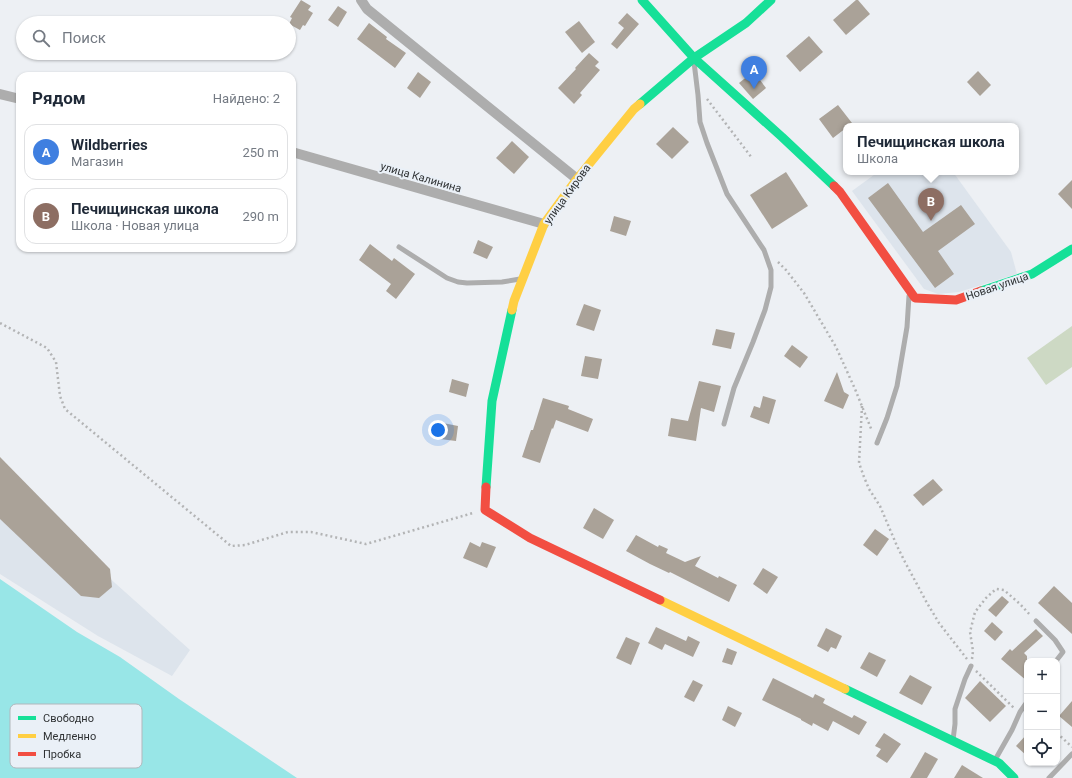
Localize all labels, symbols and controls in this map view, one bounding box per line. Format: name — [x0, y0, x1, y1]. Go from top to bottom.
search box — [16, 16, 296, 60]
icon: search — [30, 27, 52, 49]
text: Поиск — [62, 29, 106, 47]
pin: A — [741, 56, 767, 89]
text: Рядом — [32, 88, 86, 108]
text: Найдено: 2 — [213, 91, 280, 106]
popup — [843, 123, 1019, 175]
text: Печищинская школа — [857, 133, 1005, 151]
text: Wildberries — [71, 136, 148, 154]
text: A — [42, 145, 50, 160]
text: 250 m — [242, 145, 279, 160]
text: Школа — [857, 151, 898, 166]
text: Магазин — [71, 154, 124, 169]
street label: улица Калинина — [379, 160, 463, 195]
street label: улица Кирова — [541, 162, 594, 227]
pin: B — [918, 188, 944, 221]
text: Печищинская школа — [71, 200, 219, 218]
text: B — [42, 209, 50, 224]
text: 290 m — [242, 209, 279, 224]
text: Школа · Новая улица — [71, 218, 199, 233]
street label: Новая улица — [964, 270, 1030, 303]
your location — [428, 420, 448, 440]
map controls — [1024, 658, 1060, 766]
button: + — [1024, 658, 1060, 694]
button: − — [1024, 694, 1060, 730]
legend — [10, 704, 142, 768]
text: Свободно — [43, 712, 94, 725]
text: Медленно — [43, 730, 96, 743]
button: locate — [1024, 730, 1060, 766]
text: Пробка — [43, 748, 81, 761]

